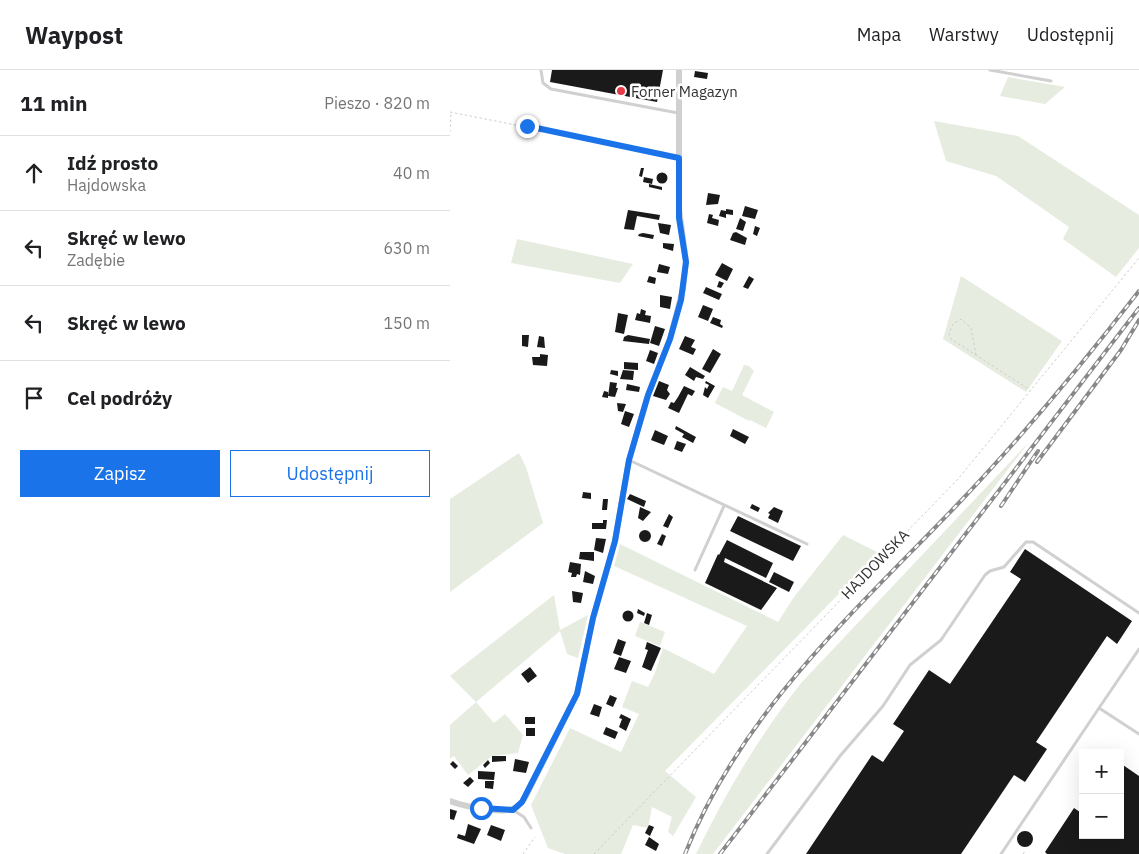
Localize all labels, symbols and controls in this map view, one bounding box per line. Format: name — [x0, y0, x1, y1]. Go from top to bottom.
text: Waypost — [25, 19, 123, 51]
text: Mapa — [857, 23, 901, 46]
text: Warstwy — [929, 23, 999, 46]
text: Udostępnij — [1027, 23, 1114, 46]
place label: Forner Magazyn — [631, 82, 738, 101]
marker: Forner Magazyn — [615, 85, 627, 97]
text: 11 min — [20, 89, 87, 117]
text: Pieszo · 820 m — [324, 93, 430, 113]
route end — [516, 115, 539, 138]
text: Idź prosto — [67, 151, 158, 175]
icon: ahead — [20, 159, 48, 187]
text: 40 m — [393, 163, 430, 183]
text: Hajdowska — [67, 175, 146, 195]
text: Skręć w lewo — [67, 226, 186, 250]
icon: left — [20, 234, 48, 262]
text: 630 m — [383, 238, 430, 258]
text: Zadębie — [67, 250, 125, 270]
icon: left — [20, 309, 48, 337]
text: Skręć w lewo — [67, 311, 186, 335]
text: 150 m — [383, 313, 430, 333]
icon: arrive — [20, 384, 48, 412]
text: Cel podróży — [67, 386, 172, 410]
button: Zapisz — [20, 450, 220, 497]
button: Udostępnij — [230, 450, 430, 497]
street label: HAJDOWSKA — [837, 525, 913, 603]
map controls — [1079, 749, 1124, 839]
button: + — [1079, 749, 1124, 794]
button: − — [1079, 794, 1124, 839]
route start — [470, 797, 493, 820]

